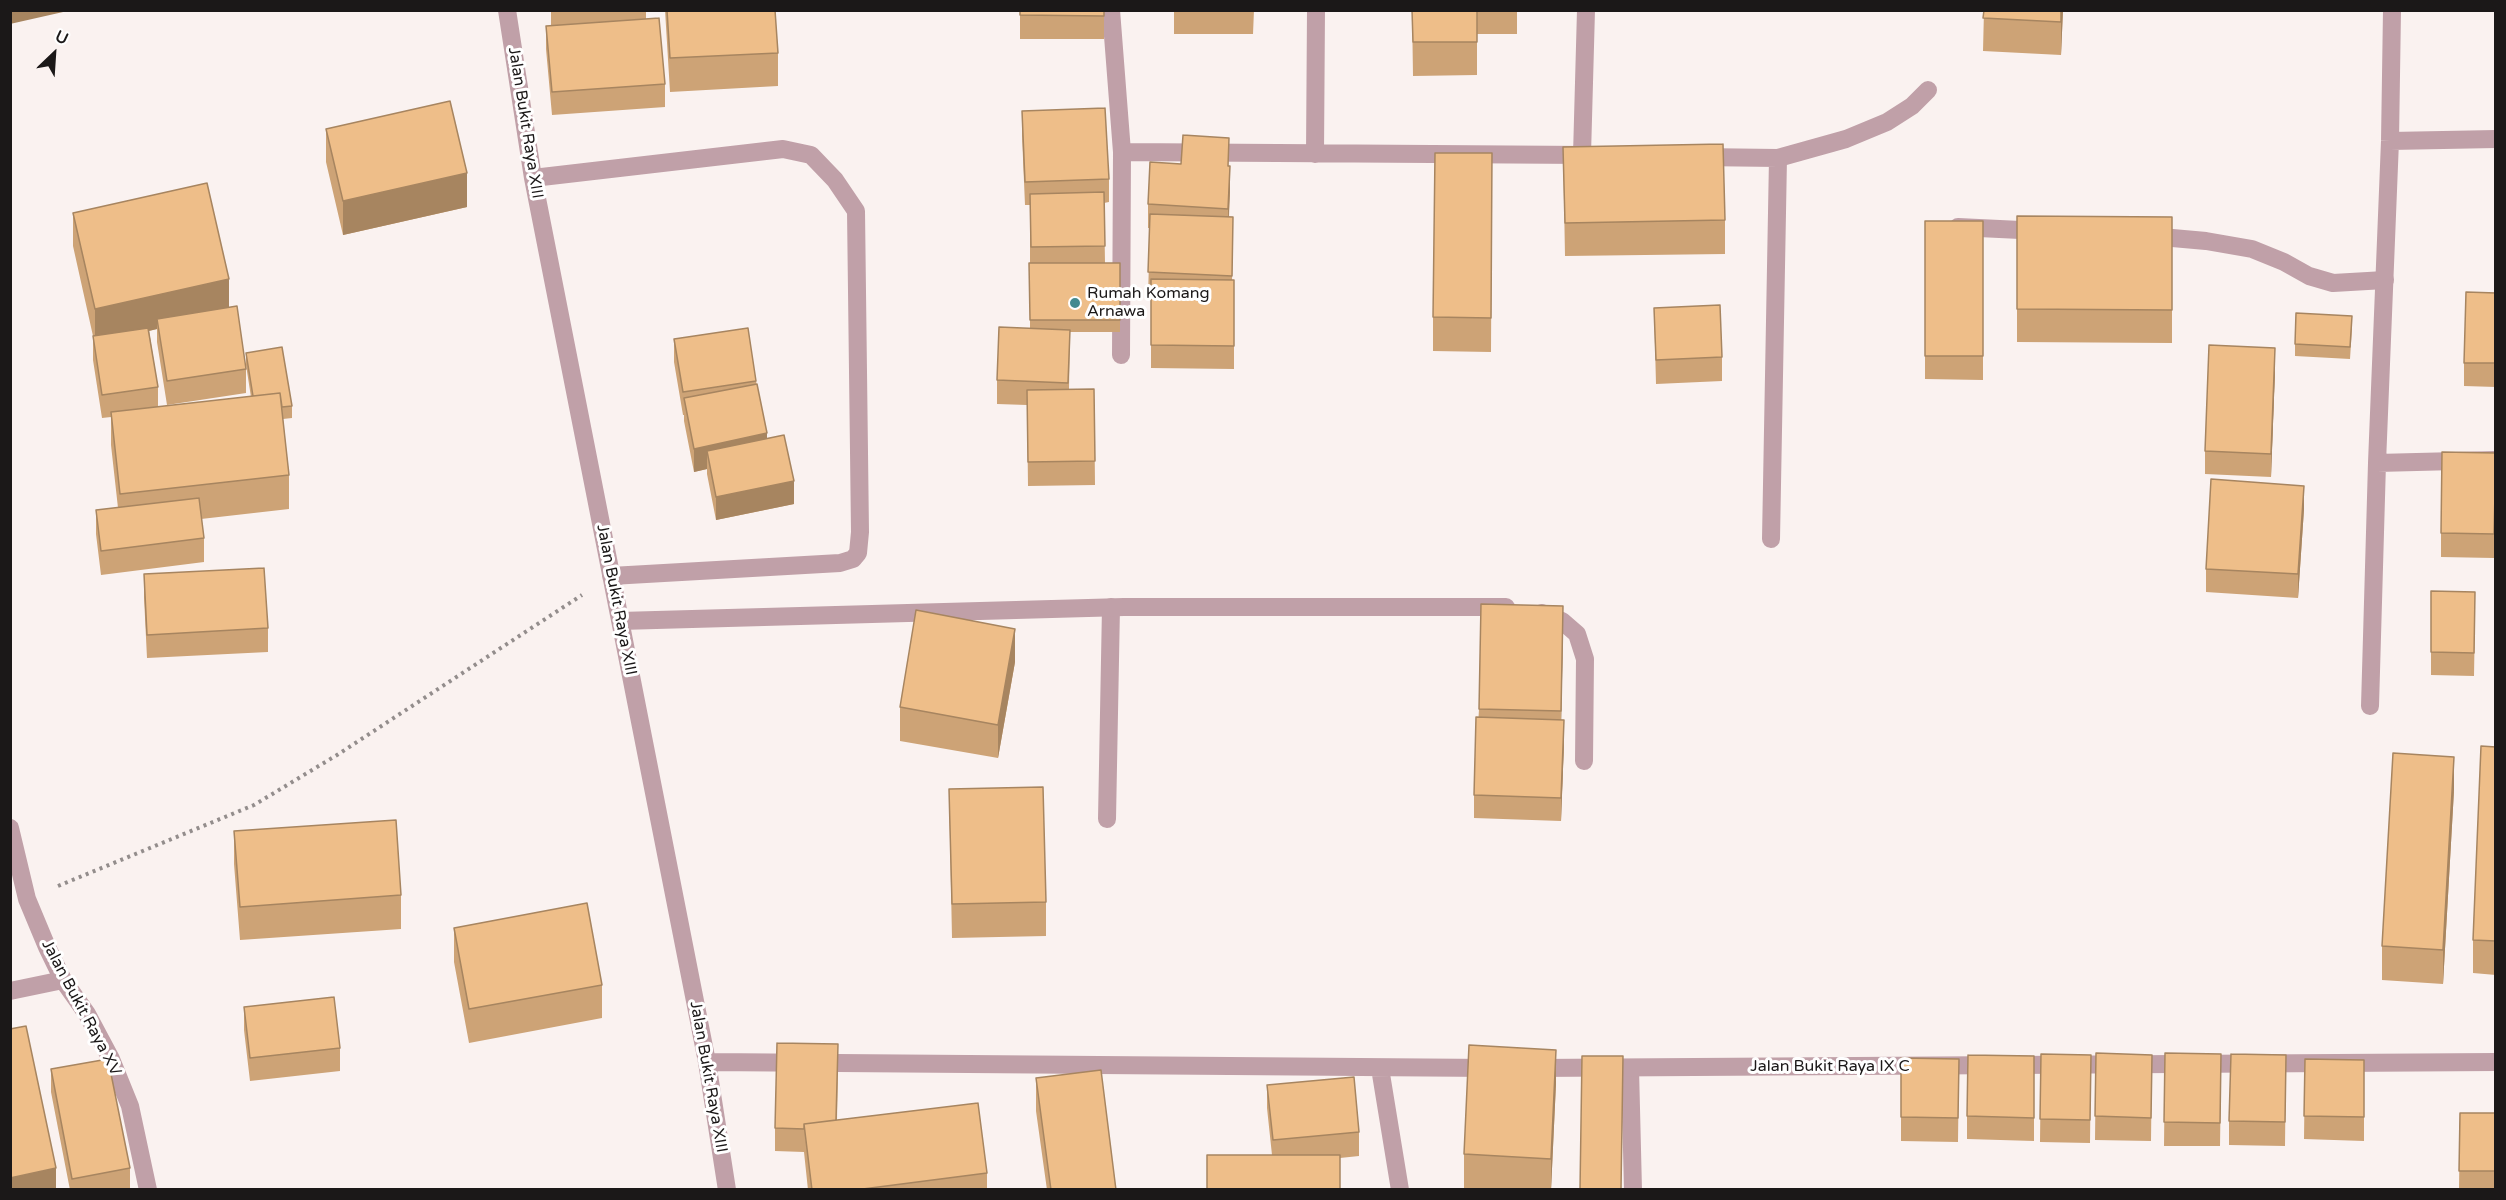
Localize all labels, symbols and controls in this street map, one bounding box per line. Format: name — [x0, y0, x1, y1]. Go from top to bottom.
north arrow — [24, 24, 84, 84]
text: U — [52, 26, 71, 49]
street label: Jalan Bukit Raya XIII — [504, 46, 546, 200]
place label: Rumah Komang Arnawa — [1087, 284, 1210, 322]
marker: Rumah Komang Arnawa — [1068, 296, 1082, 310]
street label: Jalan Bukit Raya XIII — [592, 523, 640, 677]
street label: Jalan Bukit Raya XV — [37, 937, 125, 1079]
street label: Jalan Bukit Raya XIII — [685, 1000, 731, 1154]
street label: Jalan Bukit Raya IX C — [1750, 1057, 1910, 1077]

